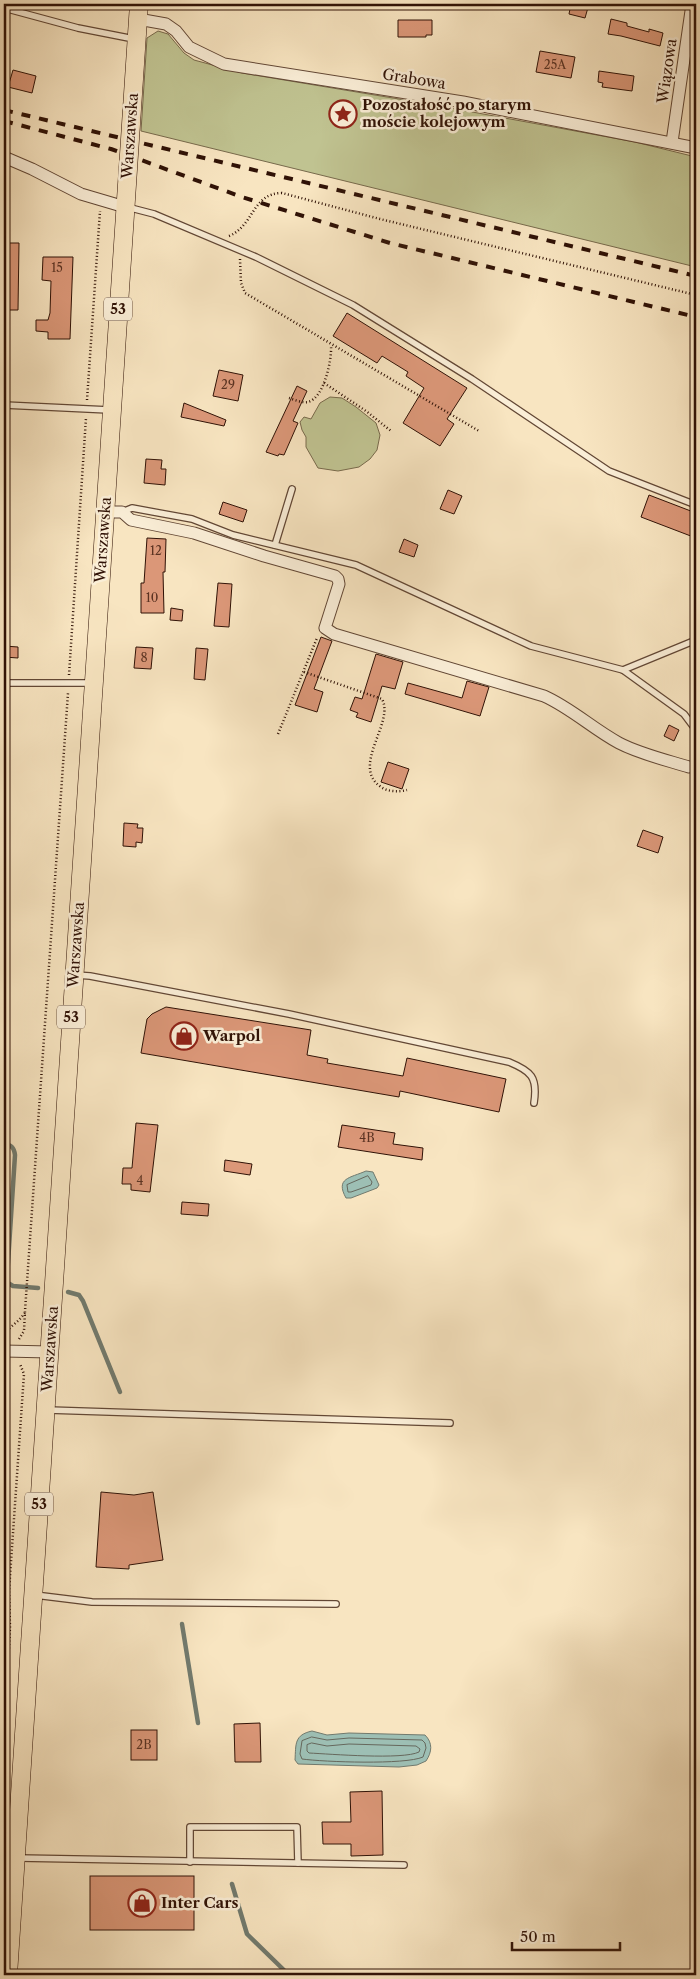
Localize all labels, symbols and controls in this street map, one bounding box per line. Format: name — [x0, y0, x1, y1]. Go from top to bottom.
street label: Wiązowa — [652, 37, 680, 106]
house number: 25A — [544, 57, 567, 72]
street label: Grabowa — [381, 64, 447, 93]
street label: Warszawska — [117, 92, 142, 181]
place label: Pozostałość po starym moście kolejowym — [362, 95, 531, 131]
place icon: Pozostałość po starym moście kolejowym — [328, 99, 358, 129]
house number: 15 — [51, 260, 63, 275]
road number: 53 — [104, 298, 132, 320]
house number: 29 — [221, 377, 235, 392]
street label: Warszawska — [90, 496, 115, 585]
house number: 12 — [150, 543, 162, 558]
house number: 10 — [146, 590, 158, 605]
house number: 8 — [140, 650, 148, 665]
street label: Warszawska — [63, 901, 88, 990]
road number: 53 — [57, 1006, 85, 1028]
shop icon: Warpol — [169, 1021, 199, 1051]
place label: Warpol — [202, 1026, 261, 1045]
house number: 4B — [359, 1130, 375, 1145]
house number: 4 — [137, 1173, 144, 1188]
street label: Warszawska — [37, 1305, 62, 1394]
road number: 53 — [25, 1492, 53, 1516]
house number: 2B — [136, 1737, 152, 1752]
shop icon: Inter Cars — [127, 1888, 157, 1918]
place label: Inter Cars — [161, 1893, 239, 1912]
scale bar — [512, 1919, 620, 1951]
text: 50 m — [520, 1927, 556, 1946]

